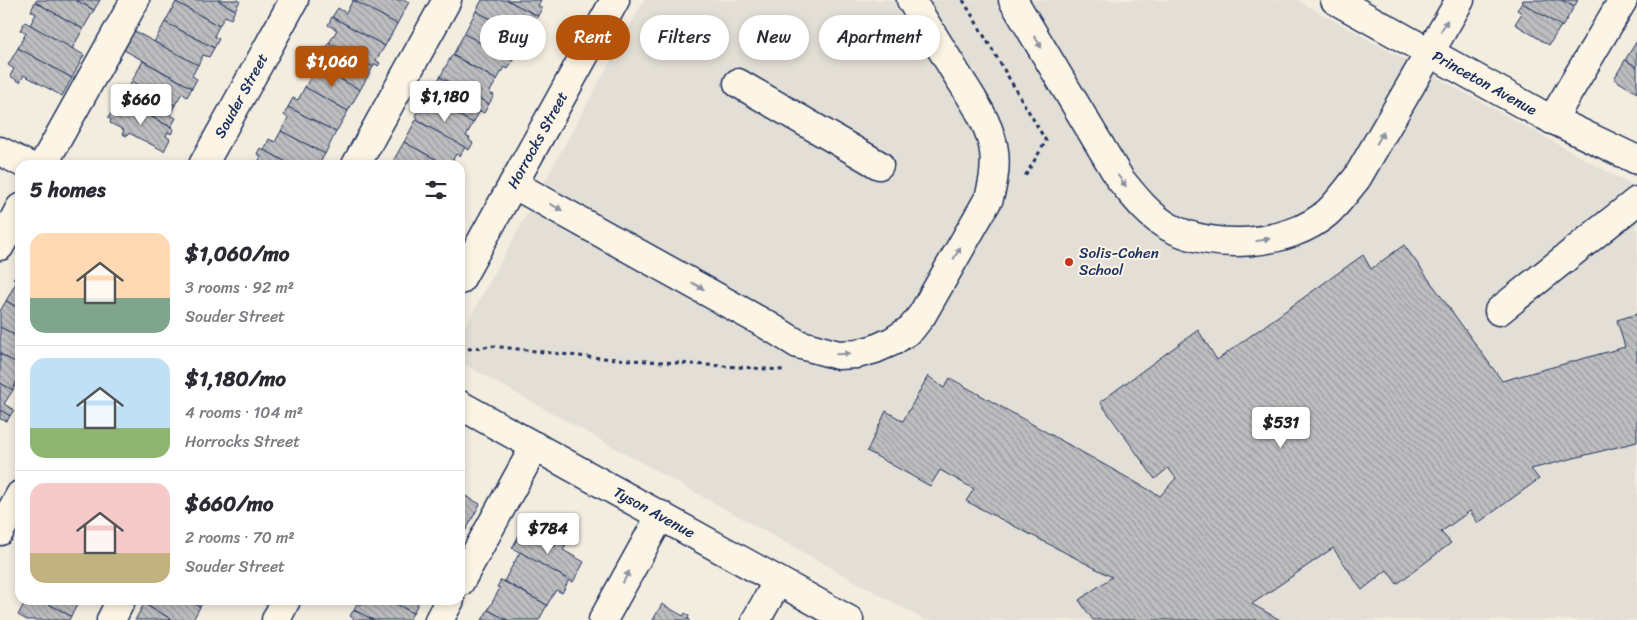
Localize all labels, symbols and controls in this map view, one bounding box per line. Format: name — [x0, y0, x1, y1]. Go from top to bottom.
chip: Buy — [480, 15, 546, 60]
chip: Rent — [556, 15, 630, 60]
chip: Filters — [640, 15, 729, 60]
chip: New — [739, 15, 809, 60]
chip: Apartment — [819, 15, 940, 60]
one-way arrow — [1440, 19, 1449, 33]
one-way arrow — [1033, 35, 1042, 48]
street label: Princeton Avenue — [1427, 43, 1542, 122]
pin: $1,060 — [291, 46, 373, 88]
text: $1,060 — [306, 47, 358, 76]
street label: Souder Street — [207, 48, 275, 143]
pin: $1,180 — [404, 80, 486, 123]
text: $1,180 — [421, 82, 469, 111]
pin: $660 — [111, 84, 171, 126]
text: $660 — [121, 85, 161, 114]
street label: Horrocks Street — [500, 86, 575, 194]
one-way arrow — [1376, 130, 1384, 145]
text: 5 homes — [30, 171, 106, 209]
one-way arrow — [1117, 174, 1127, 188]
icon: filters — [422, 176, 450, 204]
one-way arrow — [549, 203, 562, 212]
text: $1,060/mo — [185, 235, 289, 273]
one-way arrow — [1255, 235, 1271, 243]
place label: Solis-Cohen School — [1079, 240, 1159, 283]
one-way arrow — [953, 247, 962, 260]
icon: home — [70, 253, 130, 313]
marker: Solis-Cohen School — [1063, 256, 1075, 268]
text: 3 rooms · 92 m² — [185, 273, 294, 302]
one-way arrow — [690, 282, 705, 290]
text: Souder Street — [185, 302, 285, 331]
one-way arrow — [836, 350, 852, 358]
text: $1,180/mo — [185, 360, 286, 398]
icon: home — [70, 378, 130, 438]
text: 4 rooms · 104 m² — [185, 398, 303, 427]
pin: $531 — [1251, 406, 1311, 449]
text: $531 — [1263, 408, 1299, 437]
text: Horrocks Street — [185, 427, 300, 456]
street label: Tyson Avenue — [609, 479, 700, 546]
text: $660/mo — [185, 485, 273, 523]
icon: home — [70, 503, 130, 563]
pin: $784 — [518, 512, 578, 555]
text: $784 — [528, 514, 568, 543]
text: 2 rooms · 70 m² — [185, 523, 295, 552]
text: Souder Street — [185, 552, 285, 581]
one-way arrow — [622, 571, 631, 584]

